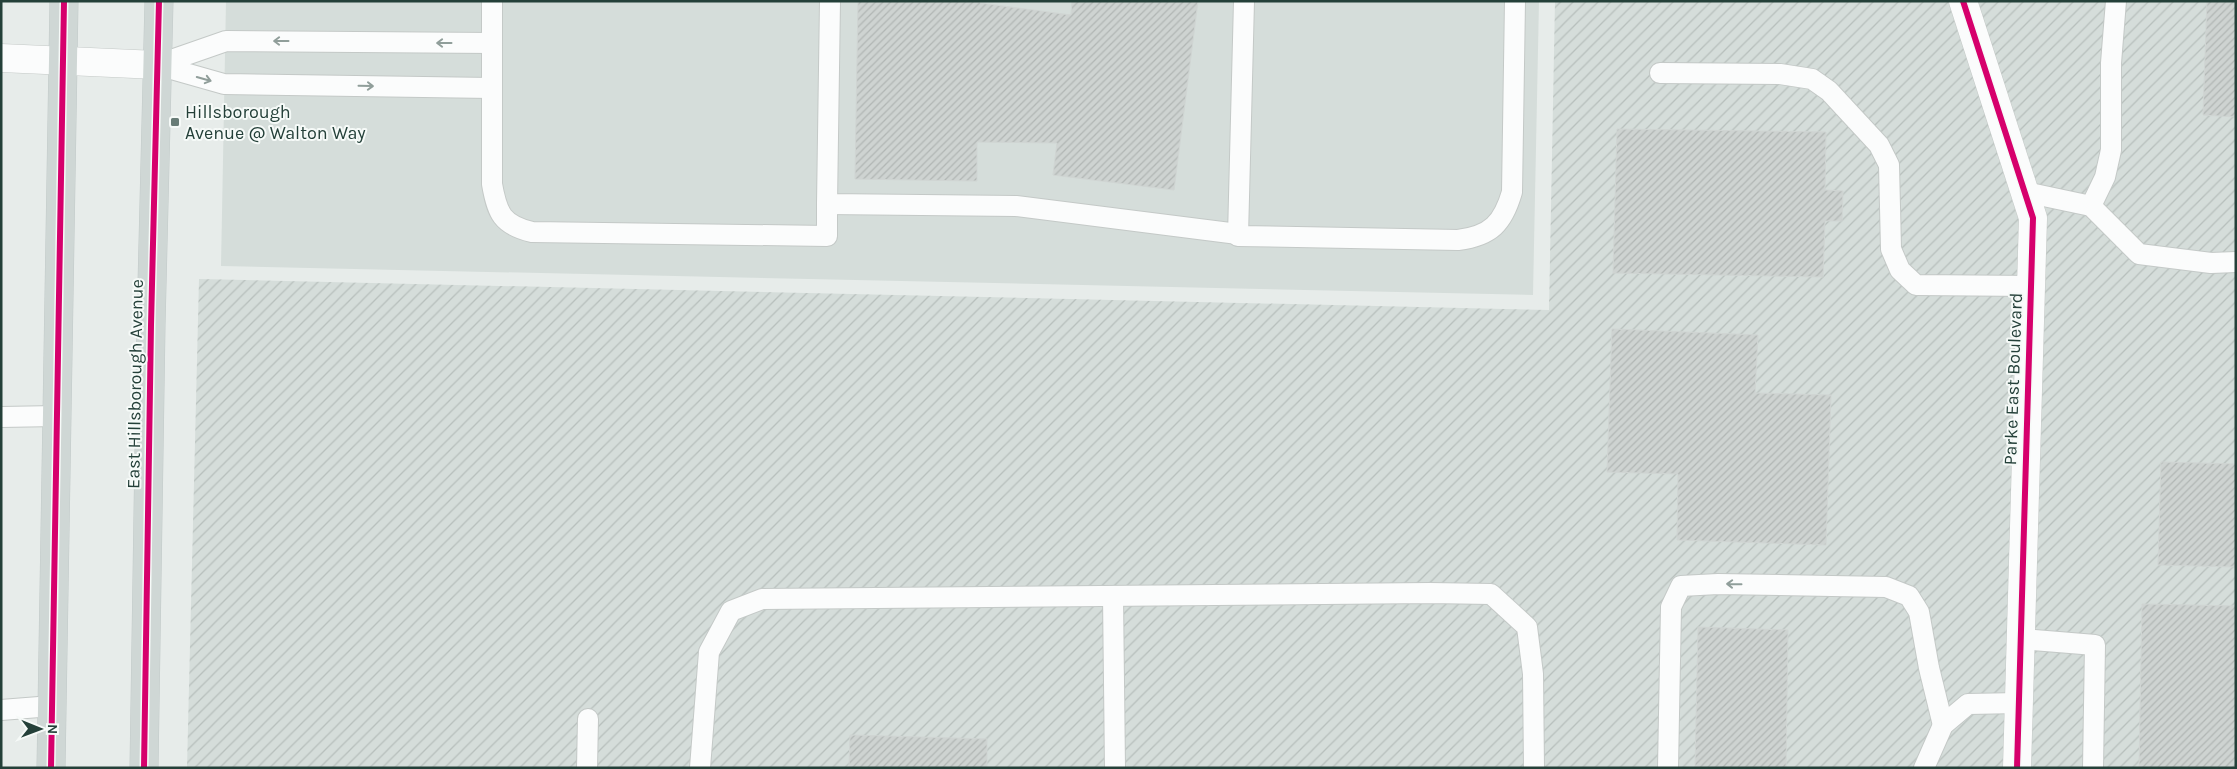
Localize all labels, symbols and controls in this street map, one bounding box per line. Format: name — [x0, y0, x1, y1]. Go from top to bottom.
one-way arrow — [273, 37, 289, 46]
one-way arrow — [436, 38, 452, 48]
one-way arrow — [196, 74, 212, 84]
one-way arrow — [358, 81, 374, 91]
place label: Hillsborough Avenue @ Walton Way — [185, 101, 366, 144]
marker: Hillsborough Avenue @ Walton Way — [169, 116, 181, 128]
street label: East Hillsborough Avenue — [122, 279, 148, 489]
street label: Parke East Boulevard — [1999, 292, 2027, 466]
one-way arrow — [1726, 579, 1742, 589]
north arrow — [15, 704, 65, 754]
text: N — [44, 724, 61, 734]

